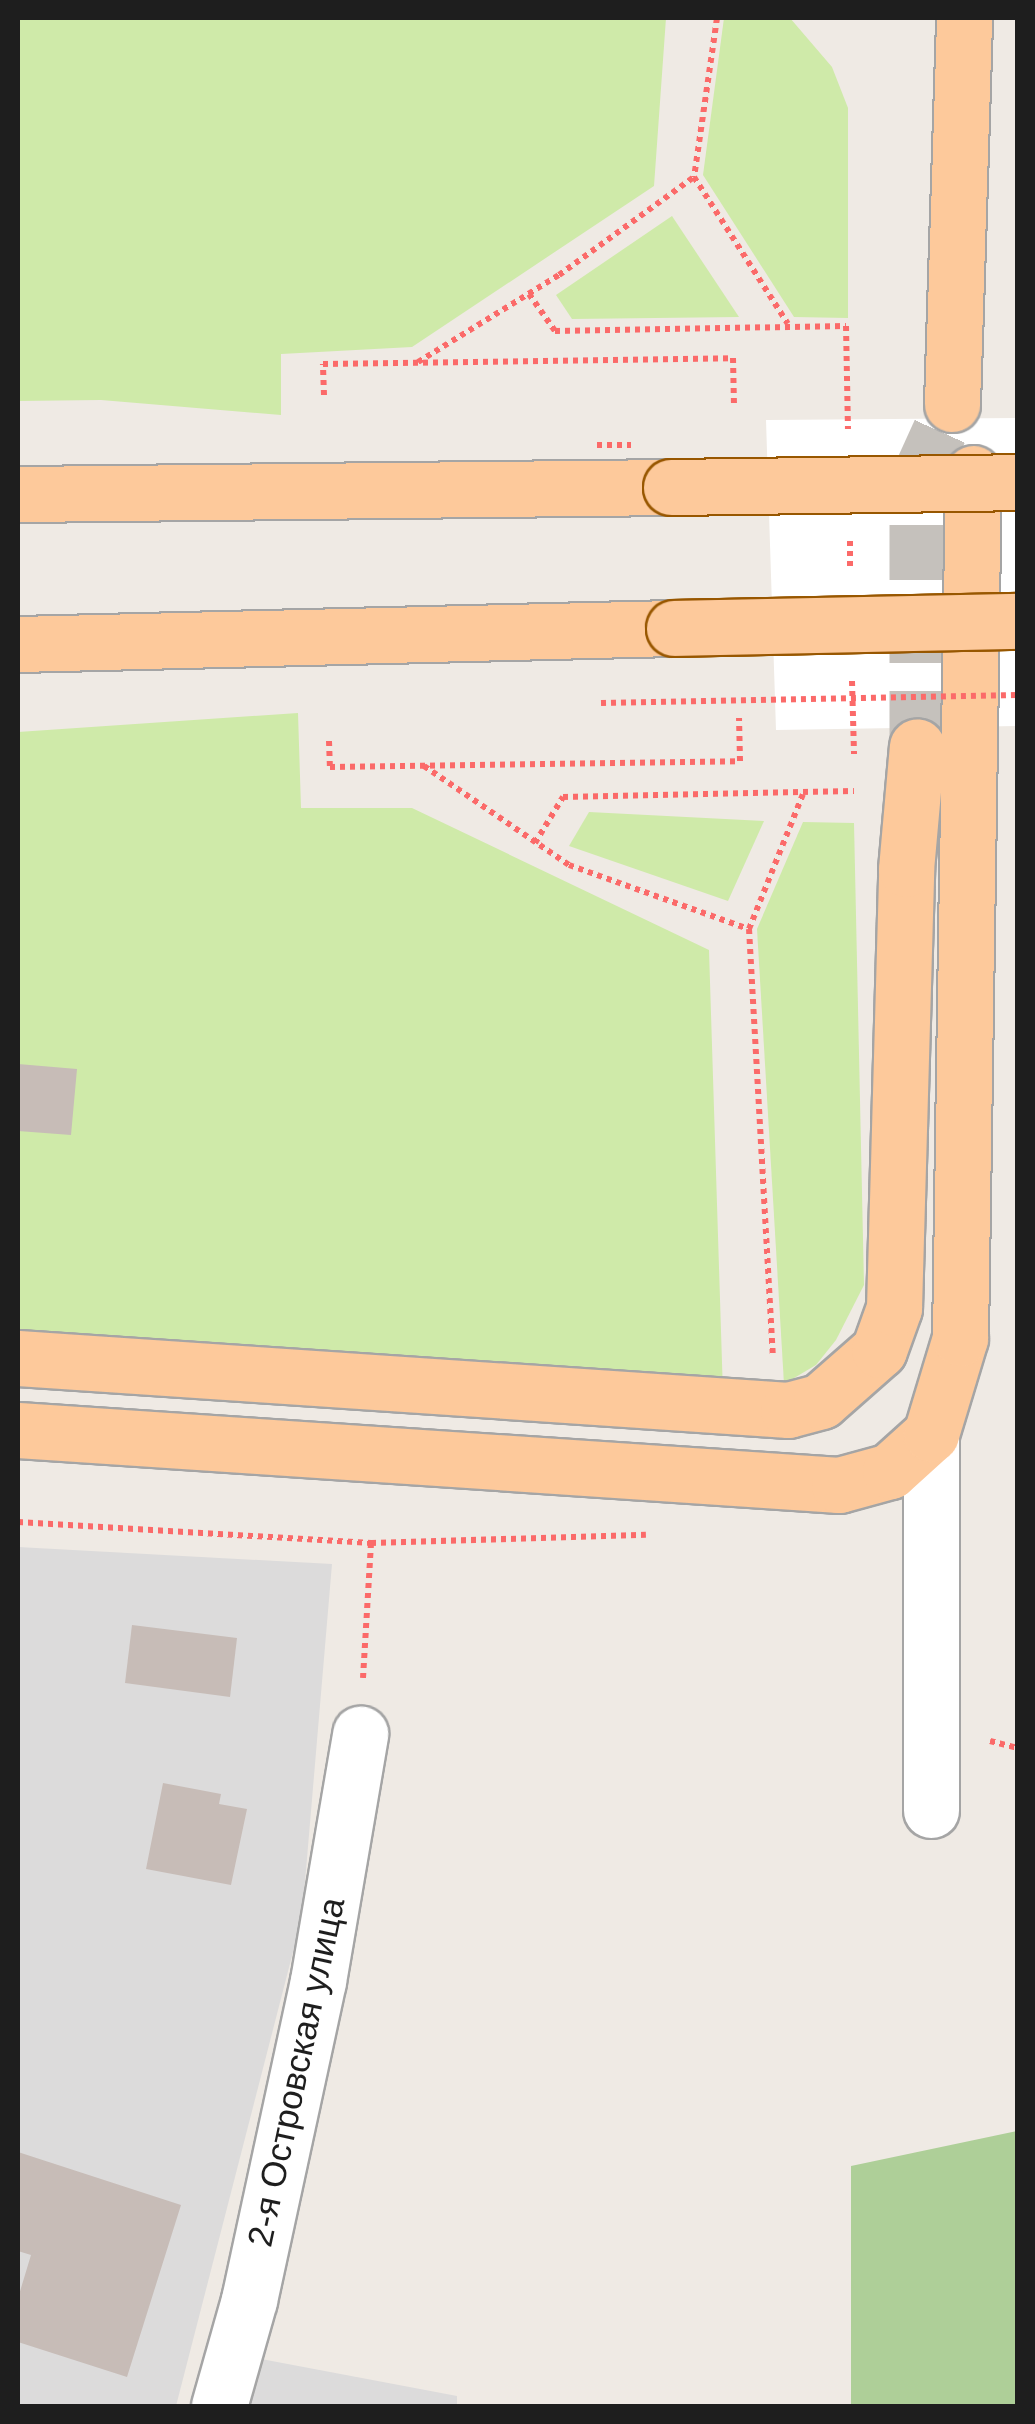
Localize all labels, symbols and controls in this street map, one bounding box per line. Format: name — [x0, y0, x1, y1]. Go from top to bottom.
street label: 2-я Островская улица — [238, 1894, 354, 2250]

